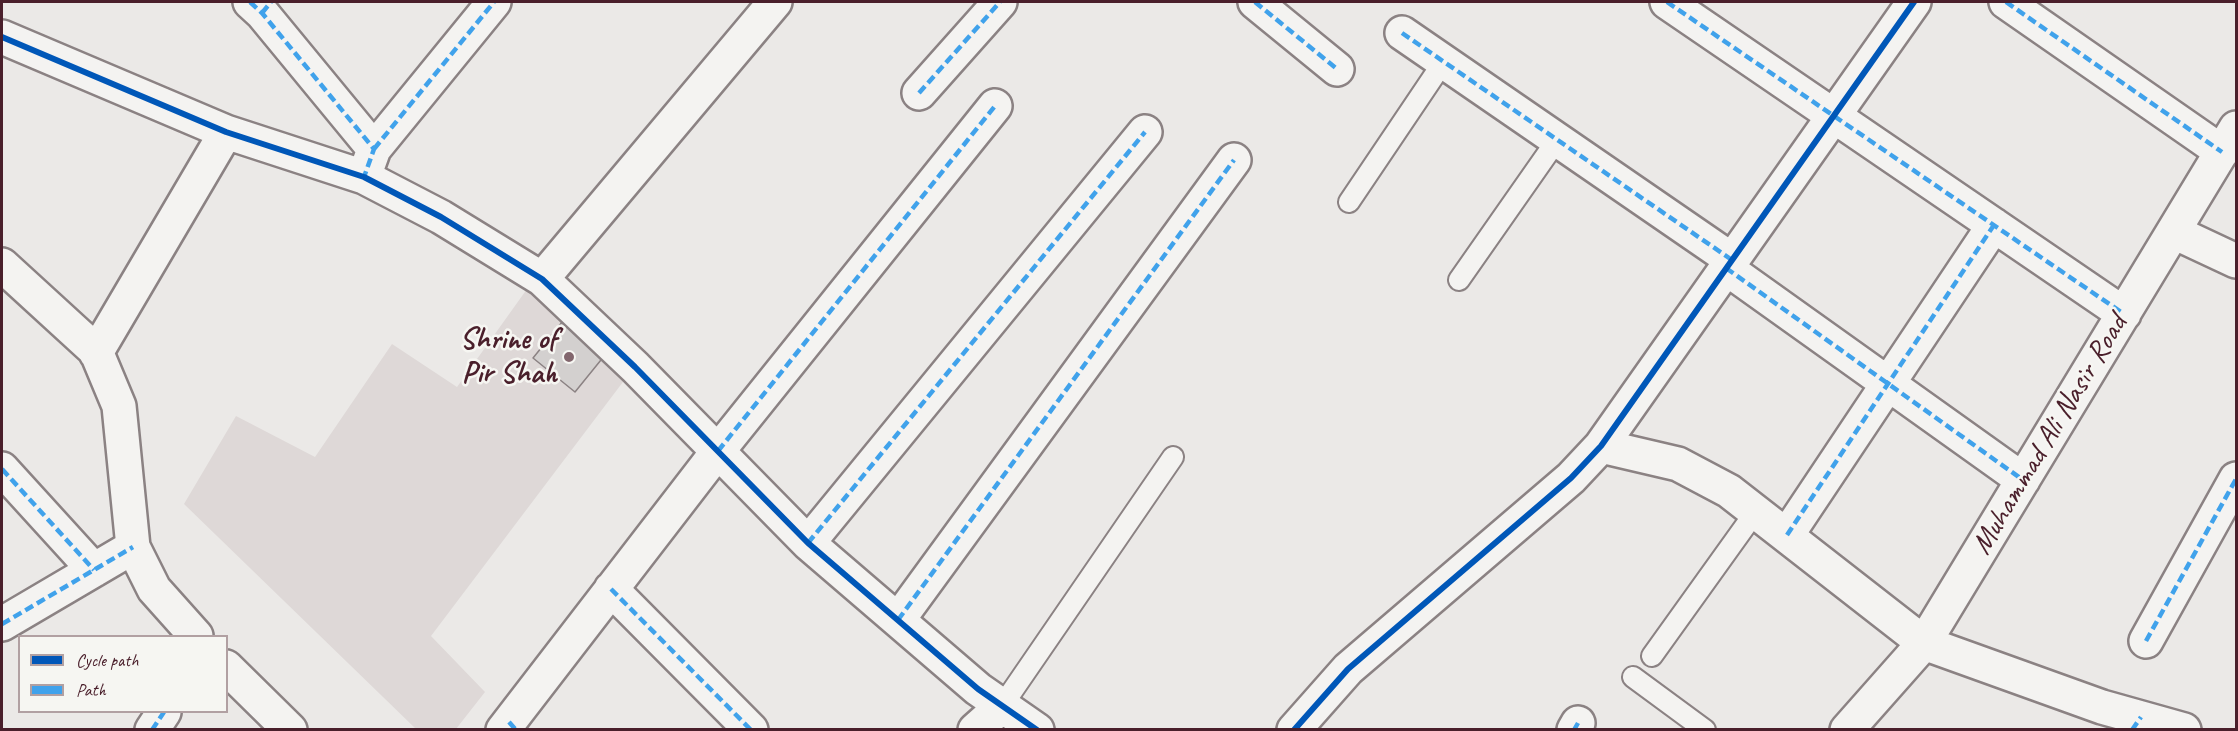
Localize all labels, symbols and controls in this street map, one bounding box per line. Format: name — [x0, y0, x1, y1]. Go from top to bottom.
street label: Muhammad Ali Nasir Road — [1964, 309, 2136, 561]
place label: Shrine of Pir Shah — [460, 322, 557, 392]
marker: Shrine of Pir Shah — [562, 350, 576, 364]
legend — [18, 635, 228, 713]
text: Cycle path — [76, 649, 138, 671]
text: Path — [76, 679, 106, 701]

